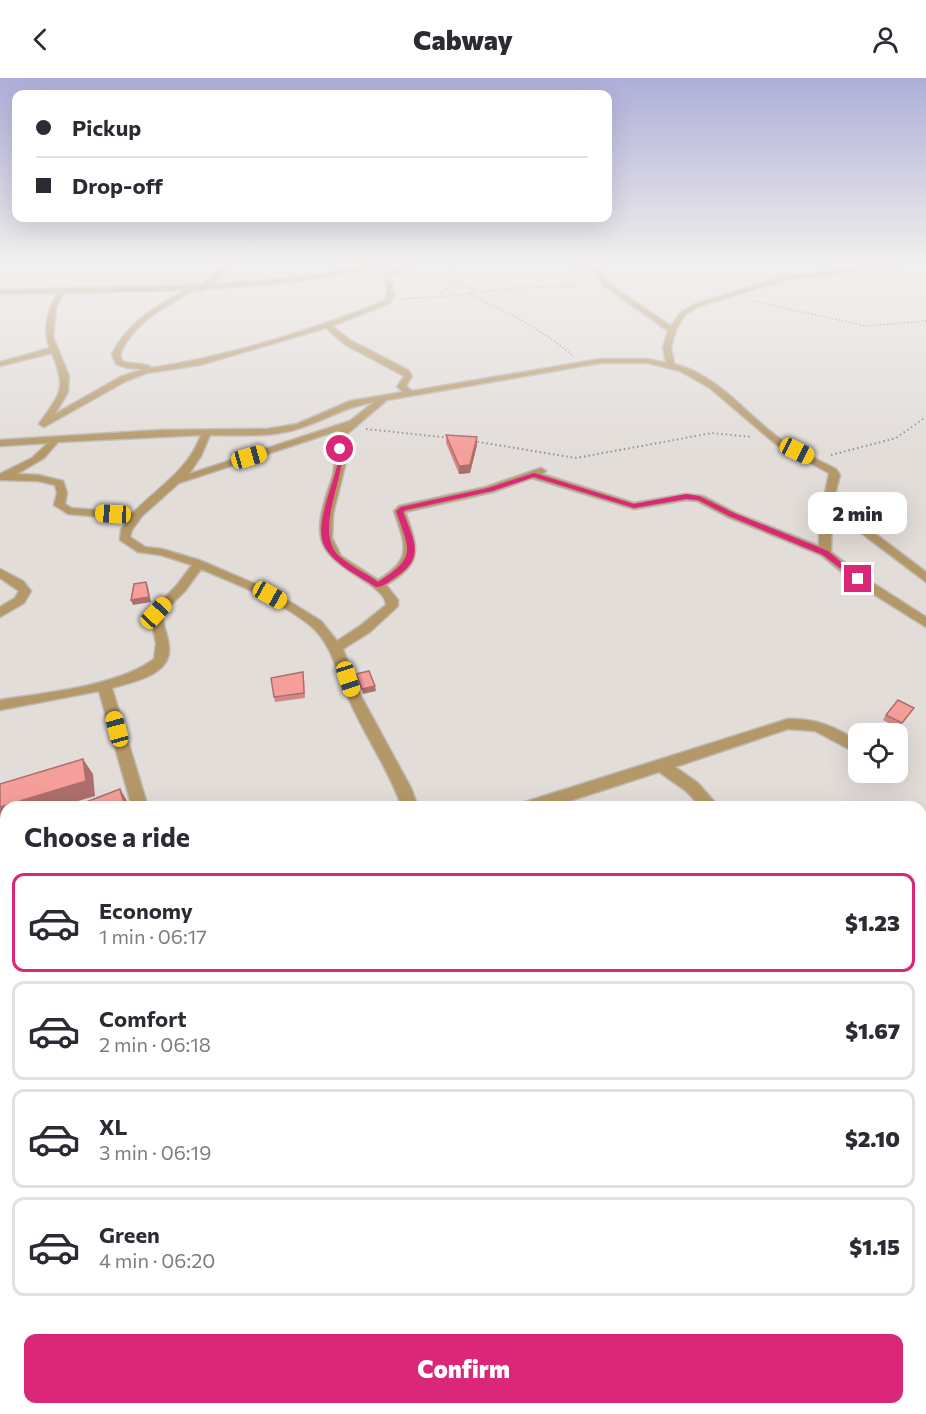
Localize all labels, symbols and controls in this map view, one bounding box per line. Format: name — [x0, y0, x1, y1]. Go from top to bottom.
icon: back — [24, 23, 57, 56]
text: Cabway — [413, 23, 513, 56]
icon: person — [869, 23, 902, 56]
text: Pickup — [72, 114, 141, 141]
text: Drop-off — [72, 172, 163, 199]
route start — [326, 435, 353, 462]
car — [777, 435, 817, 467]
car — [229, 443, 269, 471]
callout: 2 min — [808, 492, 908, 534]
text: 2 min — [832, 501, 883, 525]
car — [95, 504, 131, 524]
route end — [844, 565, 871, 592]
car — [250, 578, 290, 612]
car — [137, 594, 175, 632]
car — [334, 659, 362, 699]
car — [104, 709, 130, 749]
map controls — [848, 723, 908, 783]
button: locate — [848, 723, 908, 783]
text: Choose a ride — [24, 820, 190, 853]
icon: car — [27, 896, 81, 950]
text: Economy — [99, 897, 193, 924]
text: $1.23 — [845, 909, 900, 936]
text: 1 min · 06:17 — [99, 924, 207, 948]
icon: car — [27, 1004, 81, 1058]
text: Comfort — [99, 1005, 187, 1032]
text: $1.67 — [845, 1017, 900, 1044]
text: 2 min · 06:18 — [99, 1032, 211, 1056]
icon: car — [27, 1112, 81, 1166]
text: XL — [99, 1113, 127, 1140]
text: $2.10 — [845, 1125, 900, 1152]
text: 3 min · 06:19 — [99, 1140, 211, 1164]
icon: car — [27, 1220, 81, 1274]
text: Green — [99, 1221, 160, 1248]
text: $1.15 — [849, 1233, 900, 1260]
text: 4 min · 06:20 — [99, 1248, 215, 1272]
button: Confirm — [24, 1334, 903, 1403]

